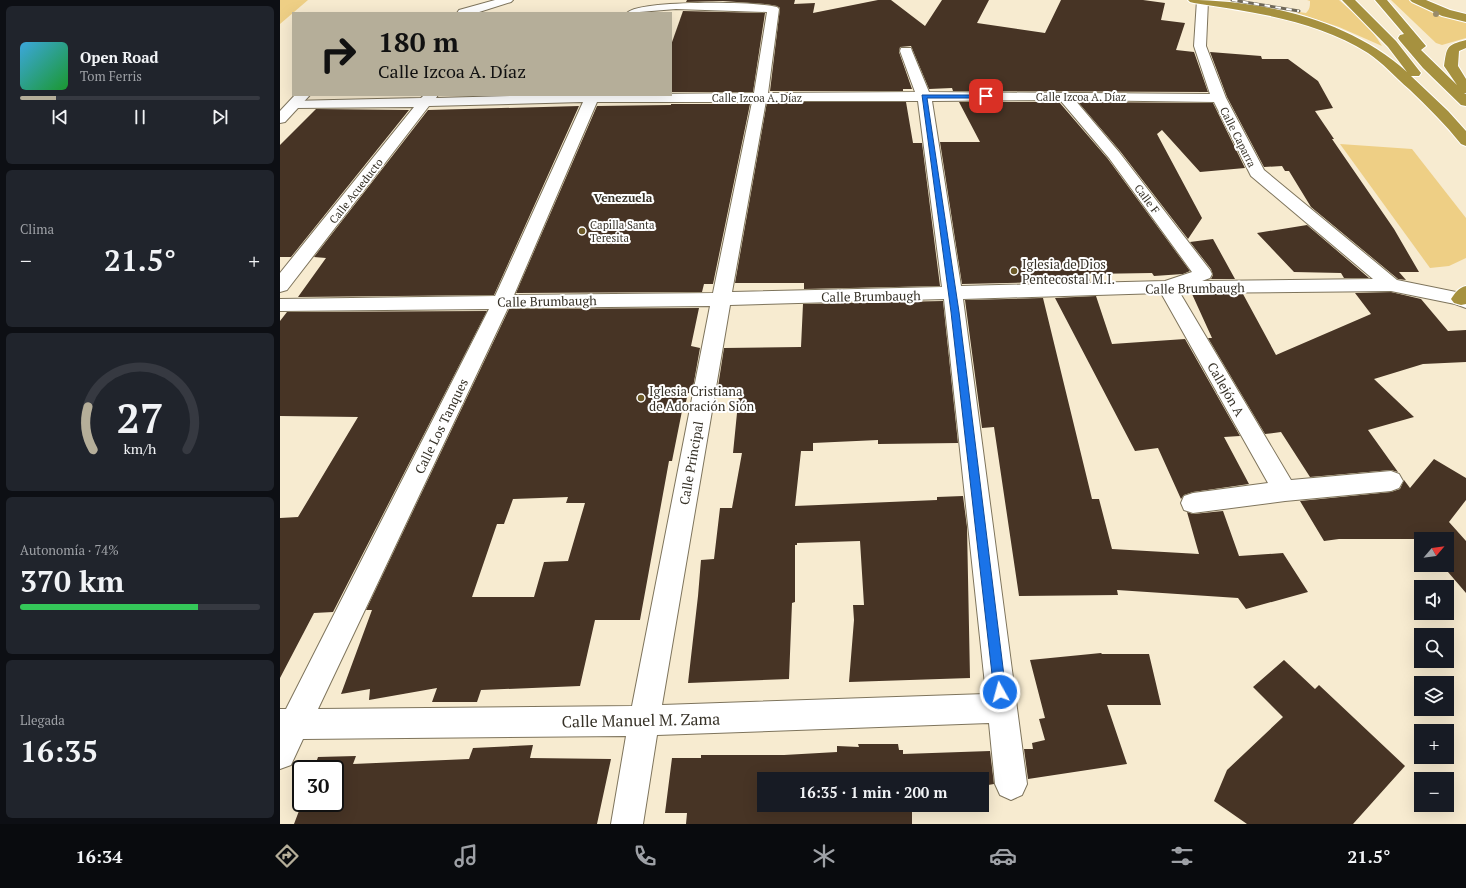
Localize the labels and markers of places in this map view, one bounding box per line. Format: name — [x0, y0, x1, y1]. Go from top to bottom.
pin — [969, 79, 1003, 113]
place label: Capilla Santa Teresita — [590, 218, 655, 245]
marker: Capilla Santa Teresita — [577, 226, 587, 236]
place label: Iglesia de Dios Pentecostal M.I. — [1022, 255, 1115, 288]
marker: Iglesia de Dios Pentecostal M.I. — [1009, 266, 1019, 276]
place label: Iglesia Cristiana de Adoración Sión — [649, 382, 755, 415]
marker: Iglesia Cristiana de Adoración Sión — [636, 393, 646, 403]

